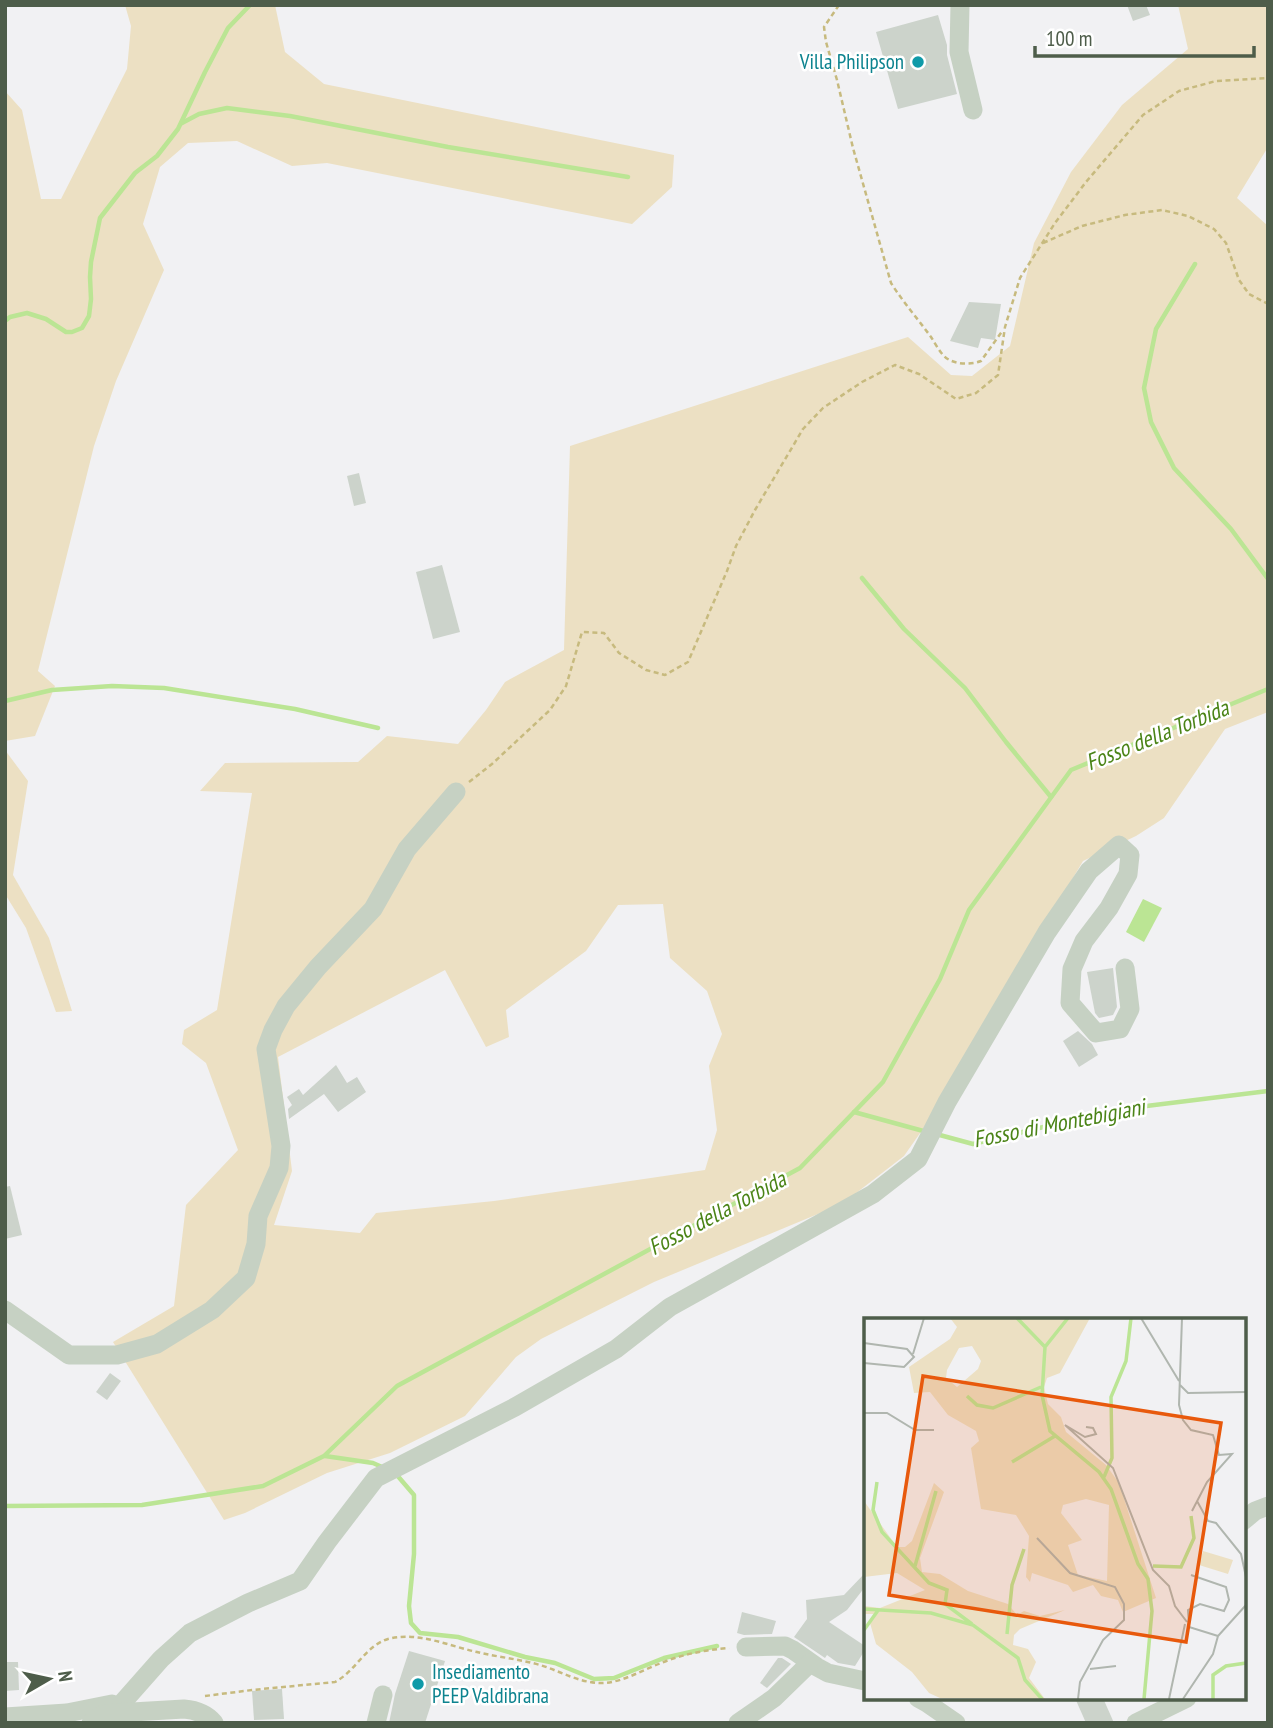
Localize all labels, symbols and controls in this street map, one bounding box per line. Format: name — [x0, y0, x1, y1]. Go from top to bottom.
scale bar — [1035, 14, 1254, 58]
text: 100 m — [1046, 25, 1092, 52]
place label: Villa Philipson — [799, 48, 904, 75]
marker: Villa Philipson — [910, 54, 926, 70]
water label: Fosso della Torbida — [1081, 692, 1234, 776]
water label: Fosso di Montebigiani — [971, 1091, 1150, 1153]
water label: Fosso della Torbida — [643, 1163, 792, 1261]
inset map — [864, 1318, 1245, 1700]
north arrow — [14, 1644, 84, 1714]
place label: Insediamento PEEP Valdibrana — [432, 1658, 549, 1709]
text: N — [53, 1669, 78, 1683]
marker: Insediamento PEEP Valdibrana — [410, 1676, 426, 1692]

